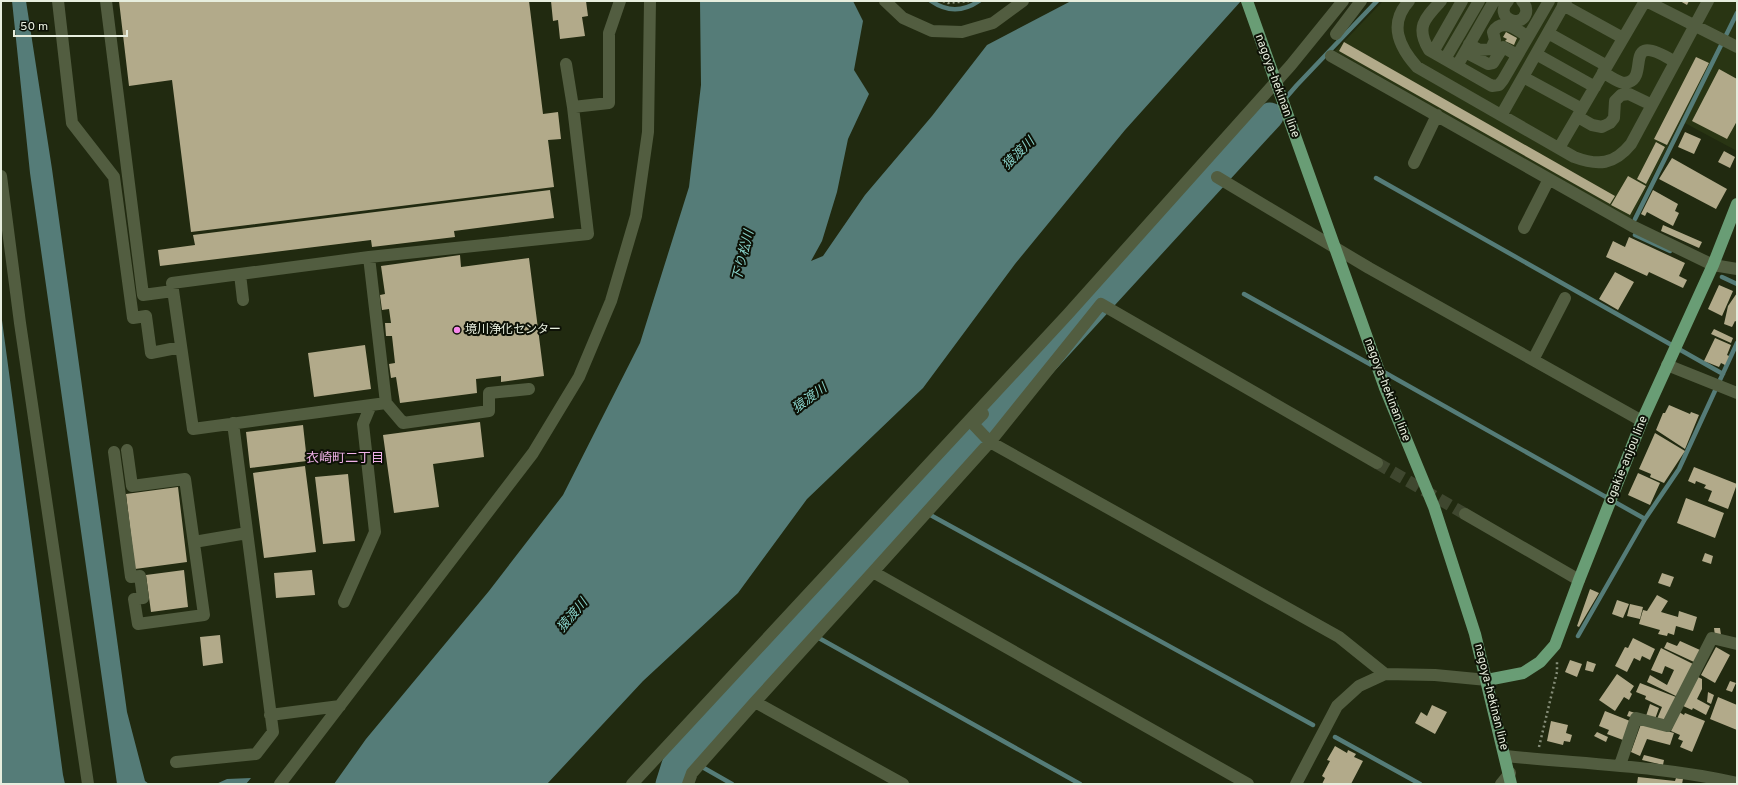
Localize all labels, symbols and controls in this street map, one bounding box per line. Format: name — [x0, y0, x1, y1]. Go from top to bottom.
scale bar — [14, 12, 127, 38]
text: 50 m — [20, 19, 48, 35]
street label: nagoya-hekinan line — [1251, 32, 1303, 140]
water label: 猿渡川 — [1000, 133, 1040, 173]
water label: 下り松川 — [730, 227, 759, 283]
place label: 境川浄化センター — [465, 322, 561, 338]
marker: 境川浄化センター — [452, 325, 462, 335]
street label: nagoya-hekinan line — [1360, 336, 1414, 444]
water label: 猿渡川 — [790, 380, 832, 417]
street label: ogakie-anjou line — [1602, 414, 1652, 506]
district label: 衣崎町二丁目 — [306, 451, 384, 467]
water label: 猿渡川 — [554, 594, 593, 636]
street label: nagoya-hekinan line — [1470, 642, 1512, 752]

